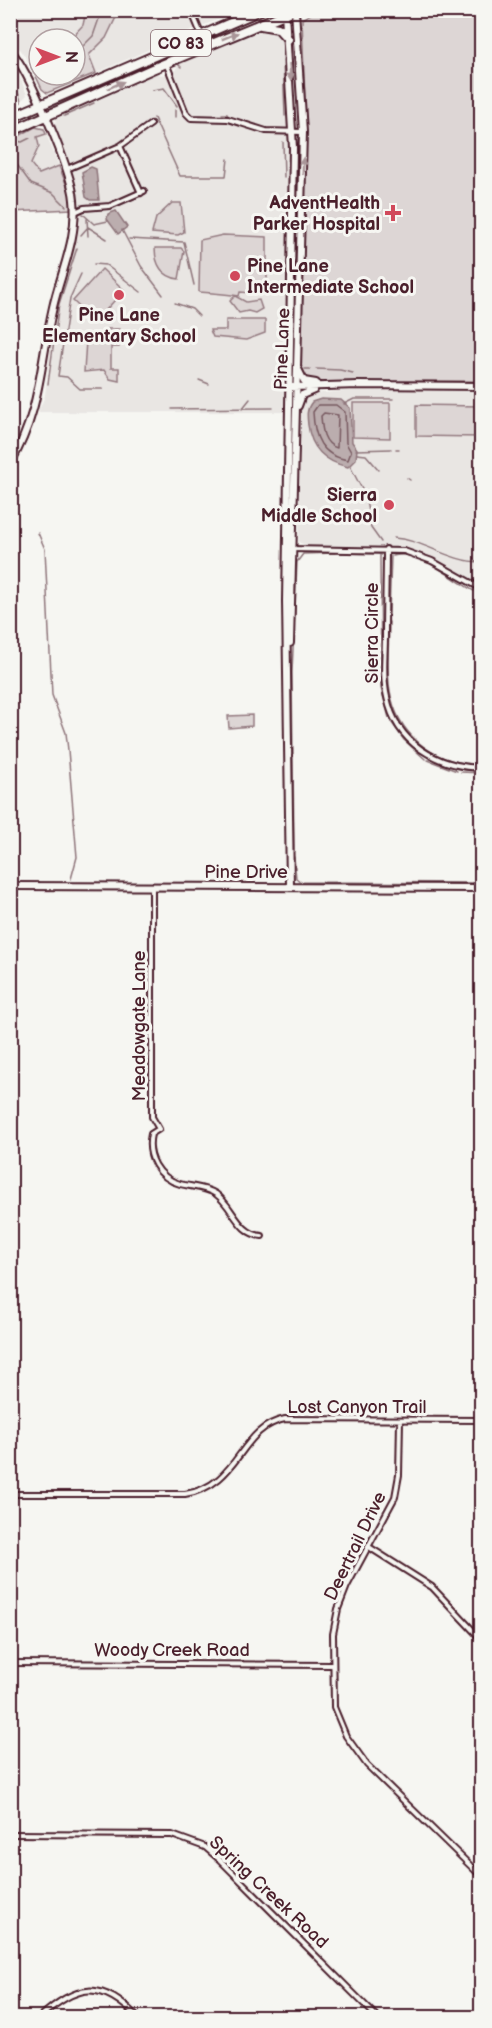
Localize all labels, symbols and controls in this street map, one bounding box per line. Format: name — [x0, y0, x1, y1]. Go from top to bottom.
north arrow — [27, 27, 87, 87]
road number: CO 83 — [151, 30, 211, 56]
one-way arrow — [221, 31, 239, 40]
text: N — [61, 51, 80, 63]
one-way arrow — [285, 63, 295, 82]
one-way arrow — [107, 80, 125, 89]
one-way arrow — [298, 157, 307, 176]
place label: AdventHealth Parker Hospital — [253, 193, 380, 235]
marker: AdventHealth Parker Hospital — [384, 204, 402, 222]
place label: Pine Lane Intermediate School — [247, 256, 414, 298]
marker: Pine Lane Intermediate School — [228, 269, 242, 283]
marker: Pine Lane Elementary School — [112, 288, 126, 302]
place label: Pine Lane Elementary School — [42, 305, 196, 347]
street label: Pine Lane — [271, 307, 294, 390]
place label: Sierra Middle School — [261, 485, 377, 527]
marker: Sierra Middle School — [382, 498, 396, 512]
street label: Sierra Circle — [362, 582, 383, 683]
street label: Pine Drive — [204, 862, 288, 883]
street label: Meadowgate Lane — [129, 950, 150, 1101]
street label: Lost Canyon Trail — [287, 1397, 427, 1418]
street label: Deertrail Drive — [320, 1488, 391, 1604]
street label: Woody Creek Road — [94, 1640, 250, 1661]
street label: Spring Creek Road — [205, 1832, 332, 1953]

